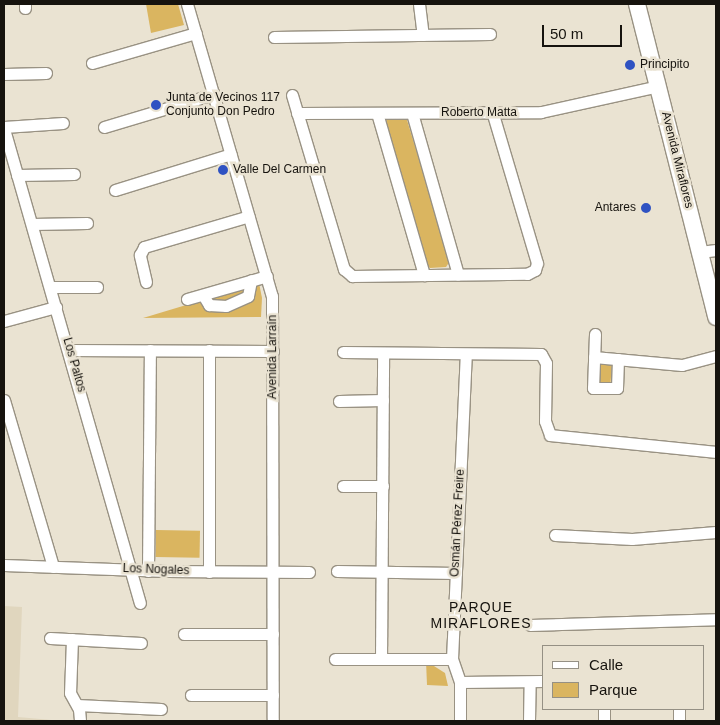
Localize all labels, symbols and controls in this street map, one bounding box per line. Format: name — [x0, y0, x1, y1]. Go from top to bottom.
scale bar — [545, 15, 625, 47]
text: 50 m — [550, 25, 583, 42]
place label: Principito — [640, 58, 689, 72]
marker: Principito — [624, 59, 636, 71]
place label: Junta de Vecinos 117 Conjunto Don Pedro — [166, 91, 280, 119]
marker: Junta de Vecinos 117 Conjunto Don Pedro — [150, 99, 162, 111]
street label: Roberto Matta — [441, 106, 517, 120]
street label: Avenida Miraflores — [658, 110, 696, 210]
place label: Valle Del Carmen — [233, 163, 326, 177]
marker: Valle Del Carmen — [217, 164, 229, 176]
place label: Antares — [595, 201, 636, 215]
marker: Antares — [640, 202, 652, 214]
street label: Avenida Larraín — [266, 315, 280, 399]
street label: Los Paltos — [59, 336, 89, 394]
street label: Osmán Pérez Freire — [448, 469, 468, 577]
street label: Los Nogales — [122, 562, 190, 578]
district label: PARQUE MIRAFLORES — [429, 599, 533, 632]
legend — [542, 645, 705, 710]
text: Calle — [589, 656, 623, 673]
text: Parque — [589, 681, 637, 698]

